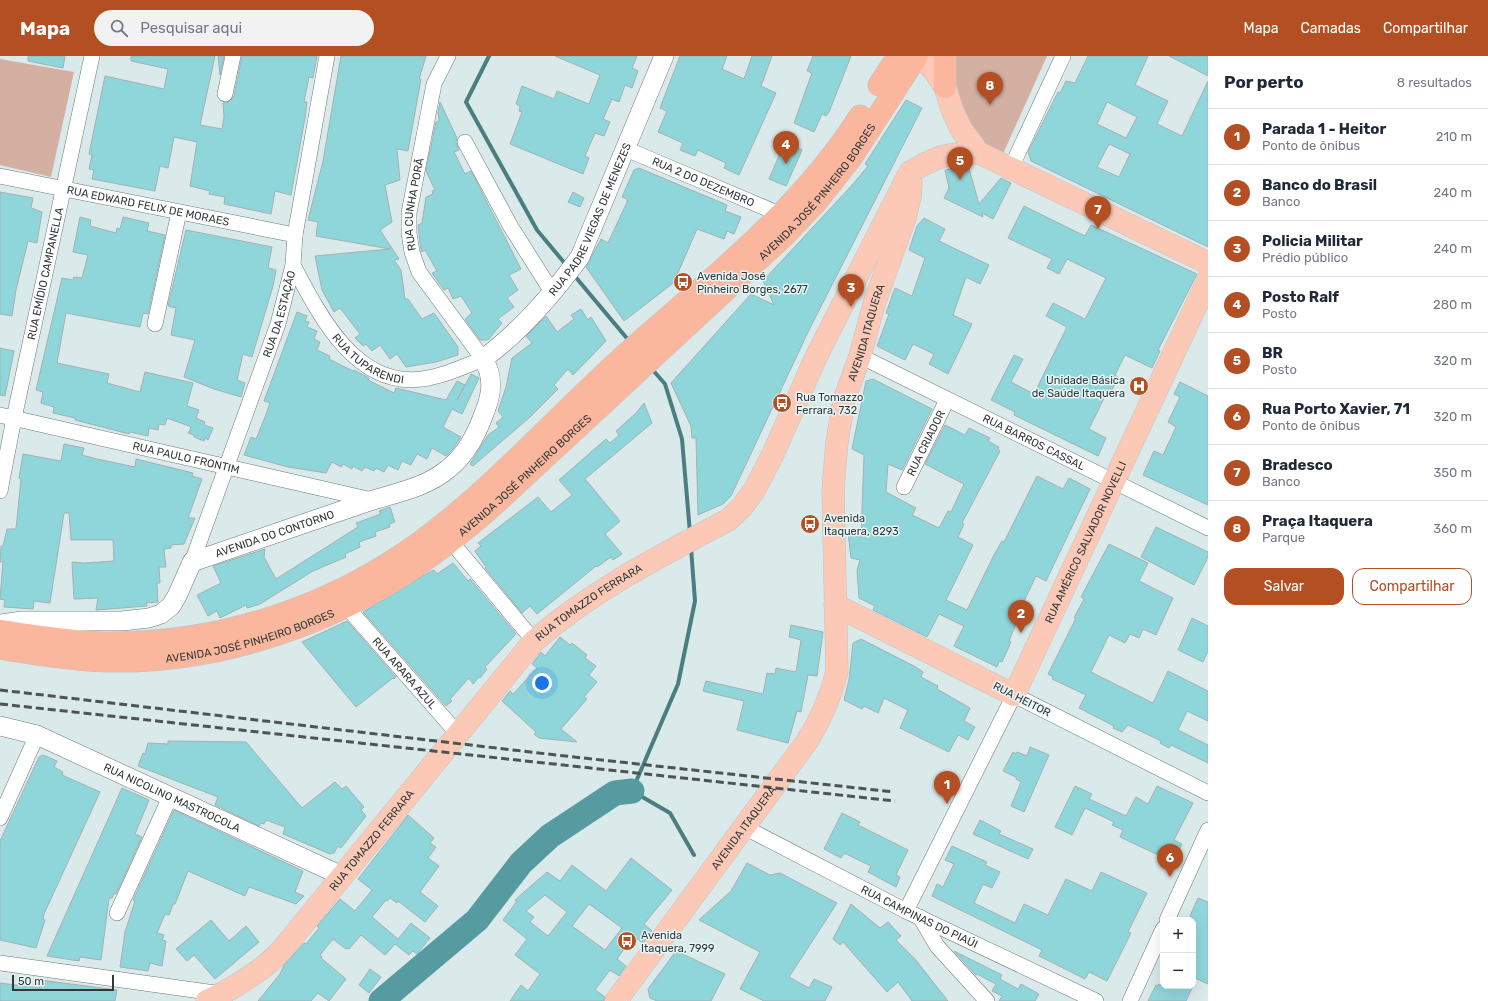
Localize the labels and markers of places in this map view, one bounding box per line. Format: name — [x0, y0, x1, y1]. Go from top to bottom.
pin: 8 — [977, 72, 1003, 105]
pin: 4 — [773, 131, 799, 164]
pin: 5 — [947, 147, 973, 180]
pin: 7 — [1085, 196, 1111, 229]
place label: Avenida José Pinheiro Borges, 2677 — [697, 270, 808, 296]
bus stop icon: Avenida José Pinheiro Borges, 2677 — [672, 271, 694, 293]
pin: 3 — [838, 274, 864, 307]
place label: Unidade Básica de Saúde Itaquera — [1032, 374, 1125, 400]
hospital icon: Unidade Básica de Saúde Itaquera — [1128, 375, 1150, 397]
place label: Rua Tomazzo Ferrara, 732 — [796, 391, 863, 417]
bus stop icon: Rua Tomazzo Ferrara, 732 — [771, 392, 793, 414]
place label: Avenida Itaquera, 8293 — [824, 512, 899, 538]
bus stop icon: Avenida Itaquera, 8293 — [799, 513, 821, 535]
pin: 2 — [1008, 600, 1034, 633]
pin: 1 — [934, 771, 960, 804]
pin: 6 — [1157, 844, 1183, 877]
place label: Avenida Itaquera, 7999 — [641, 929, 715, 955]
bus stop icon: Avenida Itaquera, 7999 — [616, 930, 638, 952]

